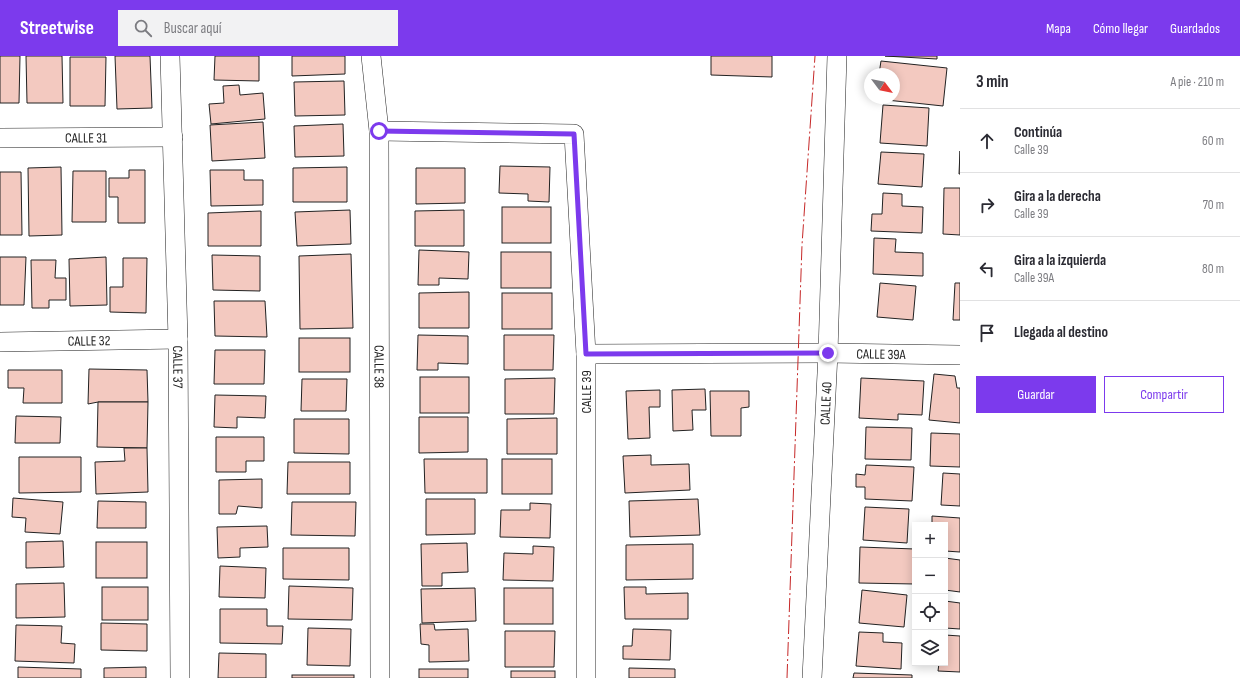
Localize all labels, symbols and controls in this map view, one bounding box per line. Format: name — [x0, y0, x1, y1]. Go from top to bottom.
search box — [118, 10, 398, 46]
text: Streetwise — [20, 17, 94, 40]
icon: search — [132, 17, 154, 39]
text: Buscar aquí — [164, 19, 221, 38]
text: Mapa — [1046, 20, 1071, 37]
text: Cómo llegar — [1093, 20, 1148, 37]
text: Guardados — [1170, 20, 1220, 37]
north arrow — [864, 68, 900, 104]
text: 3 min — [976, 72, 1009, 92]
text: A pie · 210 m — [1170, 74, 1224, 90]
route start — [370, 122, 388, 140]
text: Continúa — [1014, 123, 1062, 142]
street label: CALLE 31 — [65, 129, 107, 147]
icon: ahead — [976, 130, 998, 152]
text: 60 m — [1202, 133, 1224, 149]
text: Calle 39 — [1014, 142, 1048, 158]
text: Gira a la derecha — [1014, 187, 1101, 206]
icon: right — [976, 194, 998, 216]
text: 70 m — [1203, 197, 1224, 213]
text: Calle 39 — [1014, 206, 1048, 222]
text: Gira a la izquierda — [1014, 251, 1106, 270]
icon: left — [976, 258, 998, 280]
text: 80 m — [1202, 261, 1224, 277]
text: Calle 39A — [1014, 270, 1054, 286]
icon: arrive — [976, 322, 998, 344]
text: Llegada al destino — [1014, 323, 1108, 342]
street label: CALLE 32 — [67, 332, 111, 350]
route end — [819, 344, 837, 362]
street label: CALLE 37 — [169, 345, 186, 389]
street label: CALLE 38 — [370, 345, 387, 388]
street label: CALLE 39A — [856, 345, 907, 363]
street label: CALLE 39 — [578, 370, 595, 414]
button: Guardar — [976, 376, 1096, 413]
button: Compartir — [1104, 376, 1224, 413]
street label: CALLE 40 — [816, 381, 836, 425]
map controls — [912, 522, 948, 666]
button: + — [912, 522, 948, 558]
button: − — [912, 558, 948, 594]
button: locate — [912, 594, 948, 630]
button: layers — [912, 630, 948, 666]

